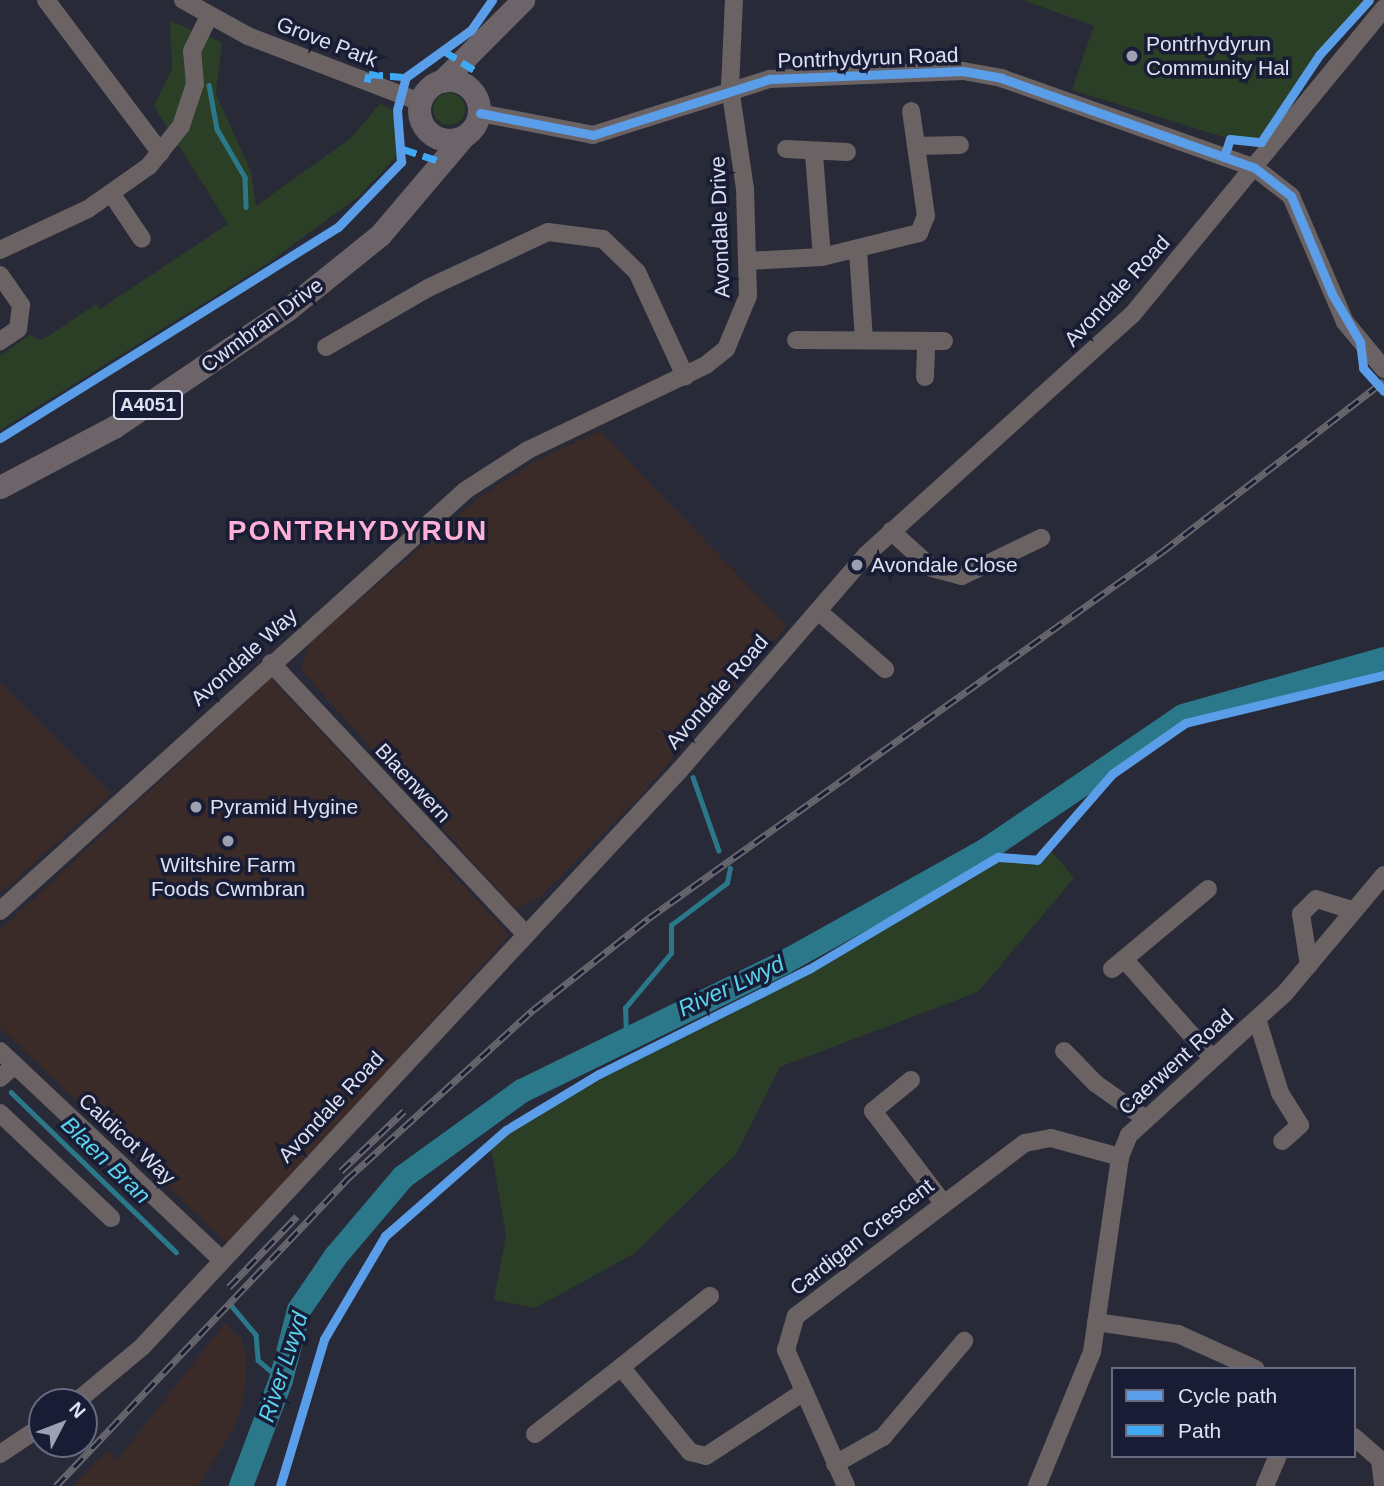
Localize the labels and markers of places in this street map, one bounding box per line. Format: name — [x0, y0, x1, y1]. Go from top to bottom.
place label: Pontrhydyrun Community Hal — [1146, 31, 1290, 81]
marker: Pontrhydyrun Community Hal — [1124, 48, 1140, 64]
place label: Avondale Close — [871, 552, 1018, 578]
marker: Avondale Close — [849, 557, 865, 573]
place label: Pyramid Hygine — [210, 794, 358, 820]
marker: Pyramid Hygine — [188, 799, 204, 815]
marker: Wiltshire Farm Foods Cwmbran — [220, 833, 236, 849]
place label: Wiltshire Farm Foods Cwmbran — [151, 852, 305, 902]

